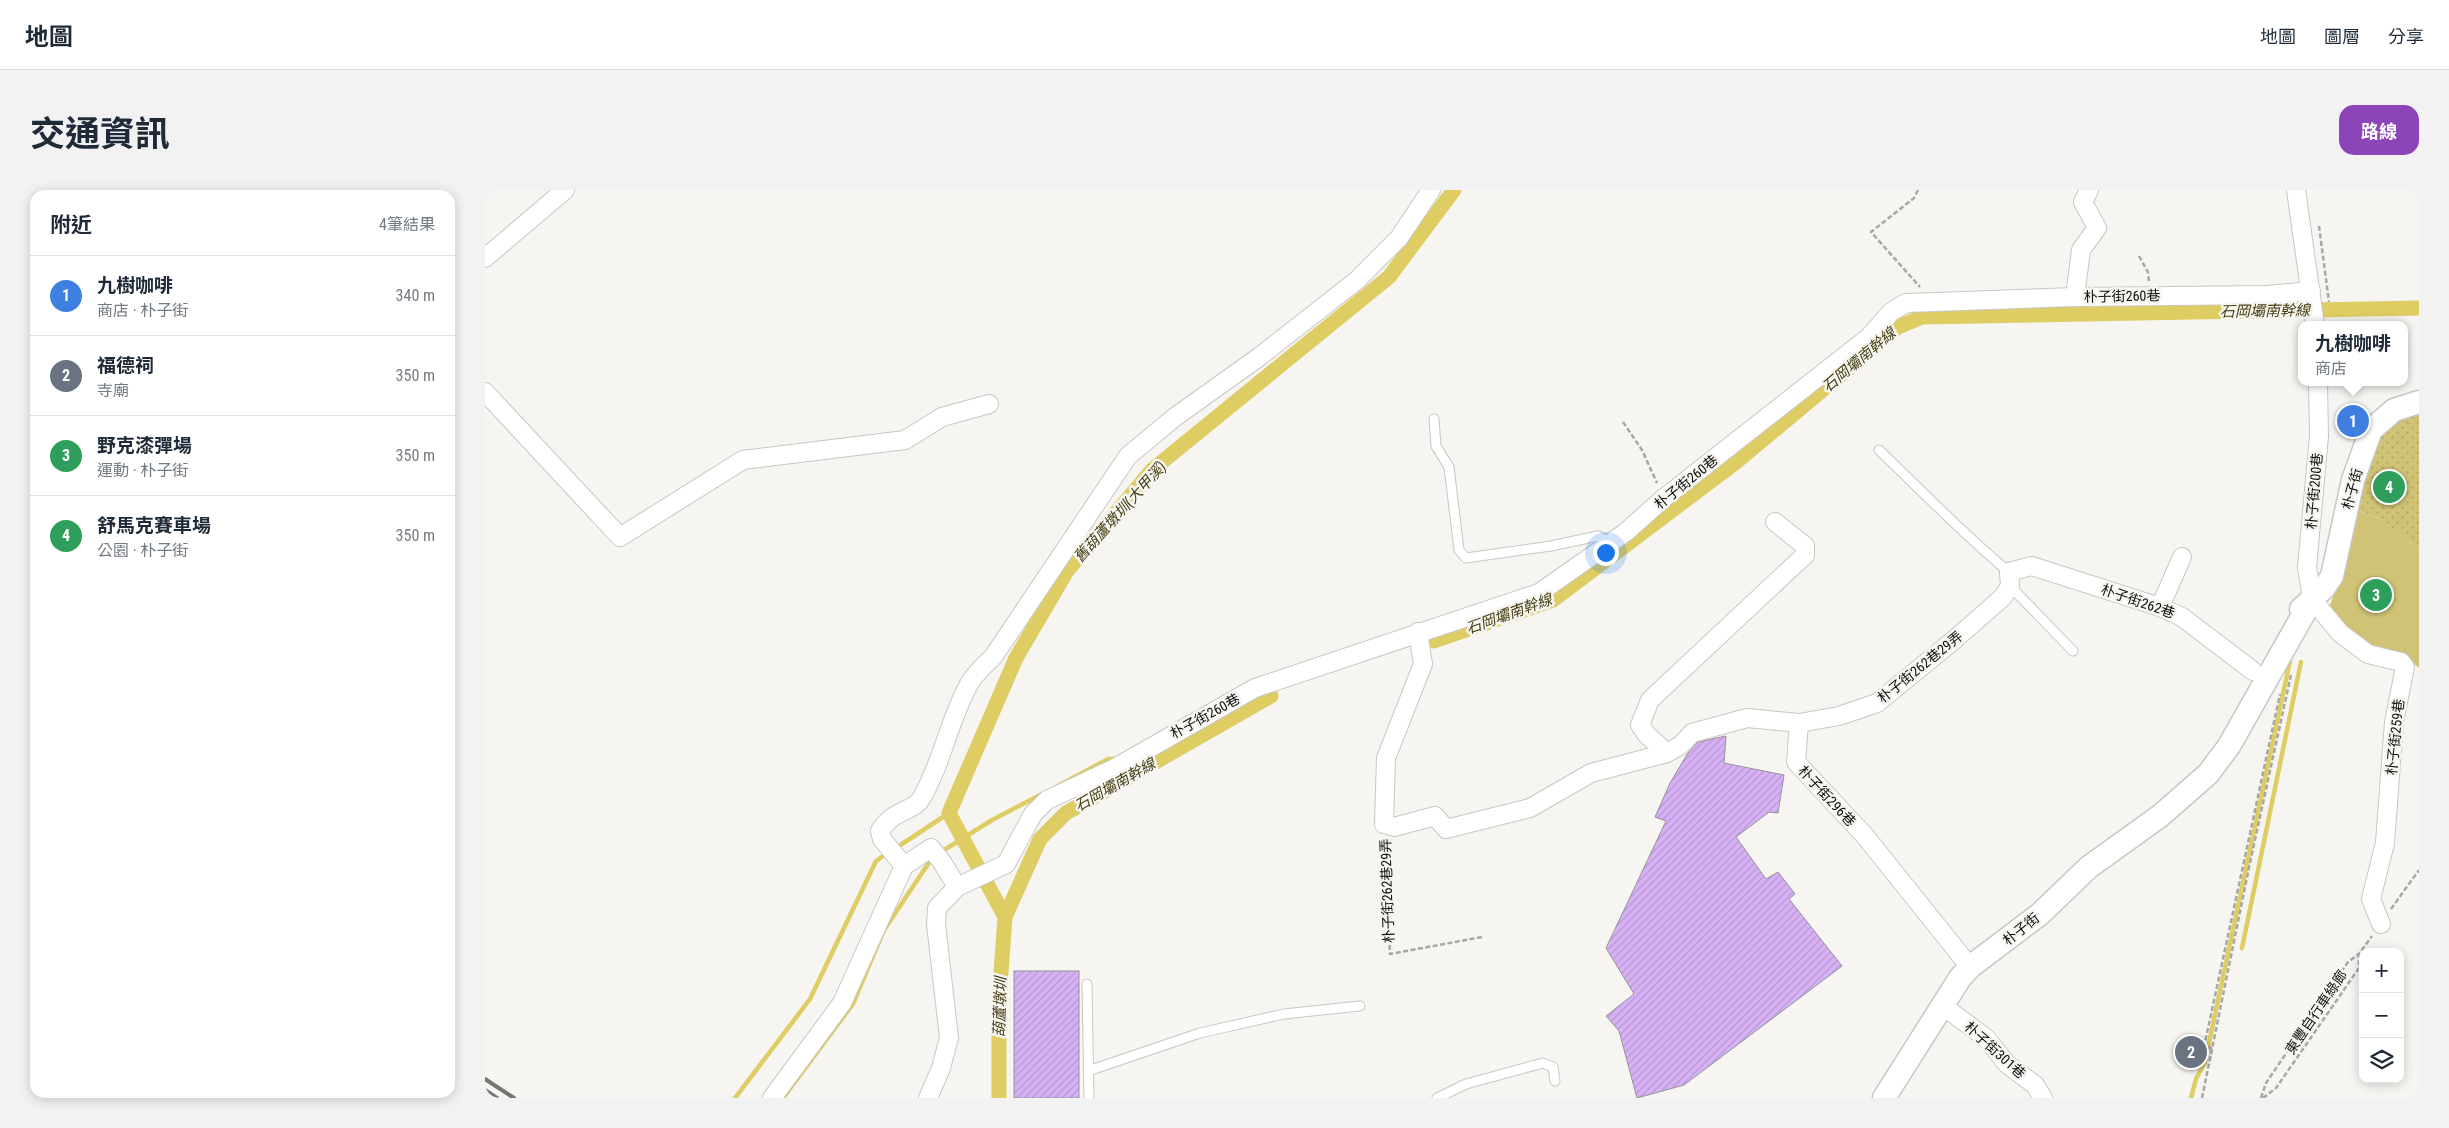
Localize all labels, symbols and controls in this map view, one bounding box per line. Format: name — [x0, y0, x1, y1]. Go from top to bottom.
text: 地圖 — [25, 23, 73, 51]
text: 地圖 — [2260, 26, 2296, 47]
text: 圖層 — [2324, 26, 2360, 47]
text: 分享 — [2388, 26, 2424, 47]
button: 路線 — [2339, 105, 2419, 155]
text: 交通資訊 — [30, 114, 170, 155]
text: 附近 — [50, 213, 92, 237]
text: 4筆結果 — [379, 215, 435, 234]
text: 九樹咖啡 — [97, 274, 173, 297]
text: 1 — [62, 286, 70, 305]
text: 340 m — [396, 286, 435, 305]
street label: 朴子街260巷 — [2083, 287, 2161, 305]
text: 商店 · 朴子街 — [97, 301, 188, 320]
water label: 石岡壩南幹線 — [2220, 301, 2312, 321]
popup — [2298, 321, 2408, 386]
water label: 石岡壩南幹線 — [1819, 323, 1901, 396]
text: 九樹咖啡 — [2315, 332, 2391, 355]
text: 福德祠 — [97, 354, 154, 377]
text: 商店 — [2315, 359, 2347, 378]
text: 2 — [62, 366, 70, 385]
text: 350 m — [396, 366, 435, 385]
text: 寺廟 — [97, 381, 129, 400]
pin: 1 — [2337, 402, 2369, 440]
text: 野克漆彈場 — [97, 434, 192, 457]
text: 3 — [62, 446, 70, 465]
text: 350 m — [396, 446, 435, 465]
street label: 朴子街260巷 — [1651, 452, 1721, 512]
street label: 朴子街200巷 — [2303, 452, 2325, 530]
water label: 舊葫蘆墩圳(大甲溪) — [1070, 458, 1170, 566]
text: 運動 · 朴子街 — [97, 461, 188, 480]
street label: 朴子街 — [2339, 467, 2365, 511]
pin: 4 — [2373, 468, 2405, 506]
text: 舒馬克賽車場 — [97, 514, 211, 537]
text: 4 — [62, 526, 70, 545]
text: 350 m — [396, 526, 435, 545]
your location — [1593, 540, 1619, 566]
text: 公園 · 朴子街 — [97, 541, 188, 560]
pin: 3 — [2360, 576, 2392, 614]
street label: 朴子街262巷 — [2099, 581, 2177, 621]
water label: 石岡壩南幹線 — [1464, 589, 1556, 638]
street label: 朴子街262巷29弄 — [1874, 628, 1966, 706]
street label: 朴子街260巷 — [1168, 690, 1242, 742]
street label: 朴子街259巷 — [2383, 698, 2407, 776]
water label: 石岡壩南幹線 — [1072, 754, 1160, 815]
street label: 朴子街296巷 — [1795, 762, 1859, 830]
street label: 朴子街262巷29弄 — [1377, 838, 1397, 944]
street label: 朴子街 — [2000, 910, 2042, 948]
map controls — [2359, 948, 2404, 1083]
button: + — [2359, 948, 2404, 993]
street label: 東豐自行車綠廊 — [2282, 967, 2350, 1057]
water label: 葫蘆墩圳 — [990, 975, 1010, 1037]
button: − — [2359, 993, 2404, 1038]
street label: 朴子街301巷 — [1961, 1018, 2029, 1082]
pin: 2 — [2175, 1033, 2207, 1071]
button: layers — [2359, 1038, 2404, 1083]

